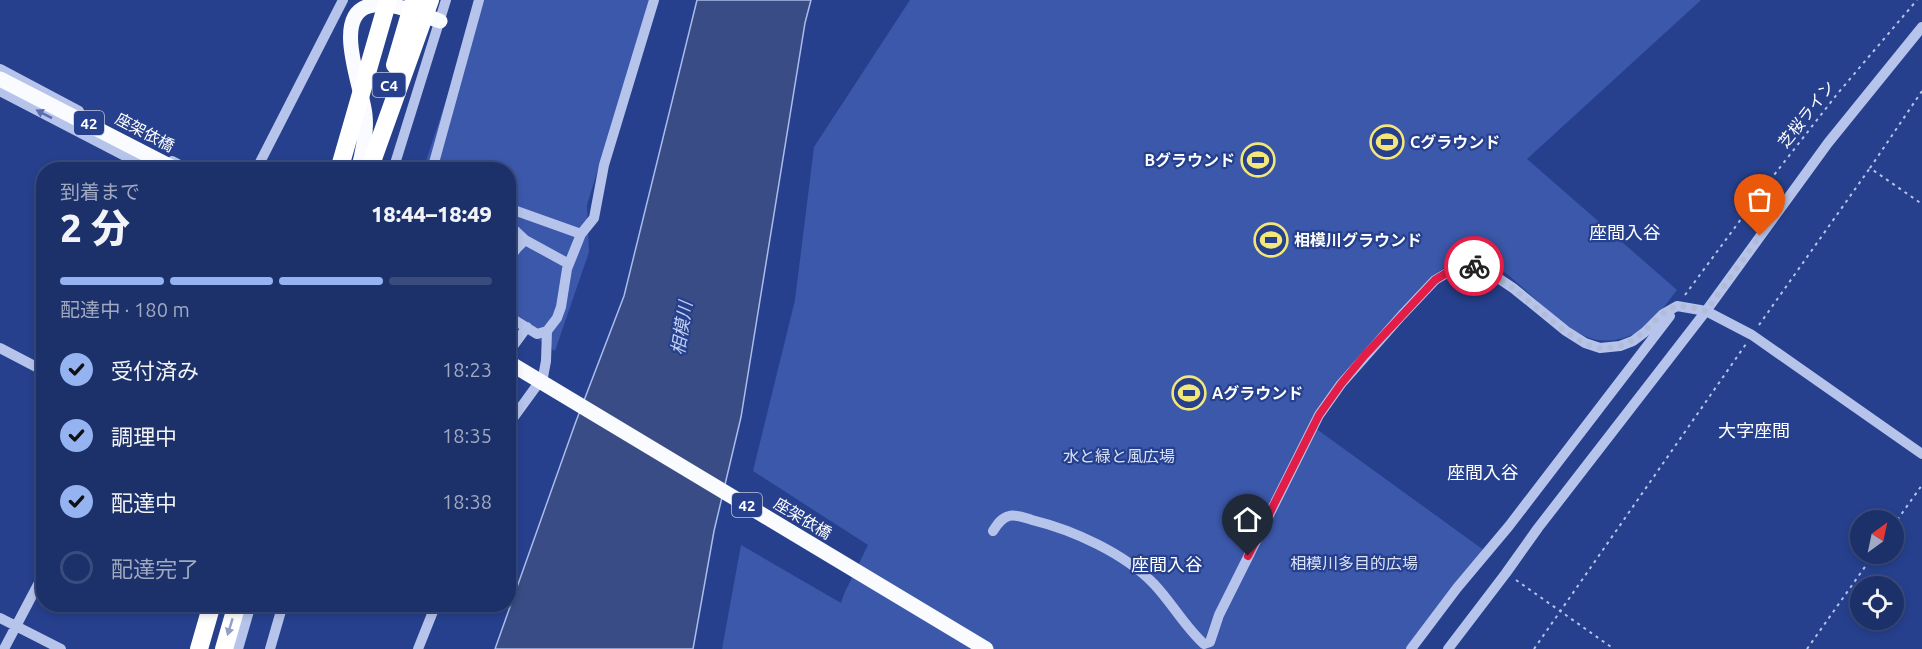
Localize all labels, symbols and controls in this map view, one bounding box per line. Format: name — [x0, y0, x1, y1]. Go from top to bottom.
road number: C4 — [372, 73, 406, 97]
street label: 芝桜ライン — [1774, 77, 1838, 151]
one-way arrow — [35, 109, 52, 119]
street label: 座架依橋 — [113, 109, 177, 155]
road number: 42 — [74, 111, 104, 135]
sports icon: Cグラウンド — [1369, 124, 1405, 160]
place label: Cグラウンド — [1410, 133, 1500, 151]
sports icon: Bグラウンド — [1240, 142, 1276, 178]
place label: Bグラウンド — [1144, 151, 1235, 169]
pin — [1734, 174, 1785, 236]
text: 到着まで — [60, 180, 140, 203]
icon: bag — [1743, 183, 1776, 216]
text: 18:44–18:49 — [371, 201, 492, 226]
text: 2 分 — [60, 206, 130, 249]
sports icon: 相模川グラウンド — [1253, 222, 1289, 258]
district label: 座間入谷 — [1589, 222, 1661, 242]
place label: 相模川グラウンド — [1294, 231, 1422, 249]
courier — [1444, 236, 1504, 296]
icon: bike — [1458, 250, 1491, 283]
text: 配達中 · 180 m — [60, 298, 190, 321]
water label: 相模川 — [667, 298, 695, 356]
icon: check — [60, 353, 93, 386]
text: 受付済み — [111, 358, 199, 383]
text: 18:23 — [442, 358, 492, 381]
sports icon: Aグラウンド — [1171, 375, 1207, 411]
place label: Aグラウンド — [1212, 384, 1303, 402]
icon: check — [60, 419, 93, 452]
district label: 大字座間 — [1718, 420, 1790, 440]
text: 調理中 — [111, 424, 177, 449]
text: 18:35 — [442, 424, 492, 447]
park label: 水と緑と風広場 — [1063, 447, 1175, 465]
district label: 座間入谷 — [1447, 462, 1519, 482]
icon: check — [60, 485, 93, 518]
text: 配達中 — [111, 490, 177, 515]
text: 18:38 — [442, 490, 492, 513]
road number: 42 — [732, 493, 762, 517]
street label: 座架依橋 — [771, 494, 835, 542]
pin — [1222, 494, 1273, 556]
icon: home — [1231, 503, 1264, 536]
north arrow — [1850, 510, 1904, 564]
map controls — [1850, 510, 1904, 630]
district label: 座間入谷 — [1131, 554, 1203, 574]
park label: 相模川多目的広場 — [1290, 554, 1418, 572]
text: 配達完了 — [111, 556, 199, 581]
button: locate — [1850, 576, 1904, 630]
one-way arrow — [225, 618, 234, 636]

